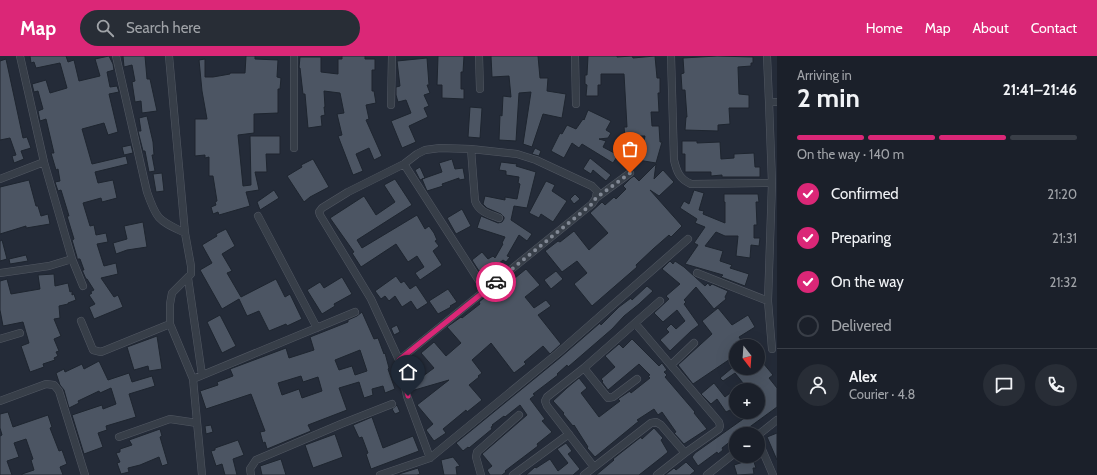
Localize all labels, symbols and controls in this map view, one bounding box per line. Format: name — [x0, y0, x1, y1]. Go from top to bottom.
search box — [80, 10, 360, 46]
text: Map — [20, 17, 56, 40]
icon: search — [94, 17, 116, 39]
text: Search here — [126, 19, 201, 37]
text: Home — [866, 19, 903, 37]
text: Map — [925, 19, 950, 37]
text: About — [972, 19, 1009, 37]
text: Contact — [1031, 19, 1077, 37]
text: Arriving in — [797, 67, 852, 83]
text: 21:41–21:46 — [1003, 81, 1077, 99]
text: 2 min — [797, 82, 860, 114]
pin — [613, 132, 647, 173]
icon: bag — [619, 138, 641, 160]
text: On the way · 140 m — [797, 146, 904, 162]
icon: check — [797, 183, 819, 205]
text: Confirmed — [831, 185, 899, 203]
text: 21:20 — [1047, 186, 1077, 202]
icon: check — [797, 227, 819, 249]
text: Preparing — [831, 229, 891, 247]
text: 21:31 — [1052, 230, 1077, 246]
courier — [476, 262, 516, 302]
icon: car — [485, 271, 507, 293]
icon: check — [797, 271, 819, 293]
text: On the way — [831, 273, 904, 291]
text: 21:32 — [1049, 274, 1077, 290]
text: Delivered — [831, 317, 892, 335]
north arrow — [729, 339, 765, 375]
map controls — [729, 339, 765, 463]
pin — [391, 355, 425, 396]
icon: home — [397, 361, 419, 383]
button: person — [797, 364, 839, 406]
button: chat — [983, 364, 1025, 406]
button: phone — [1035, 364, 1077, 406]
text: Alex — [849, 368, 877, 386]
button: + — [729, 383, 765, 419]
text: Courier · 4.8 — [849, 386, 915, 402]
button: − — [729, 427, 765, 463]

